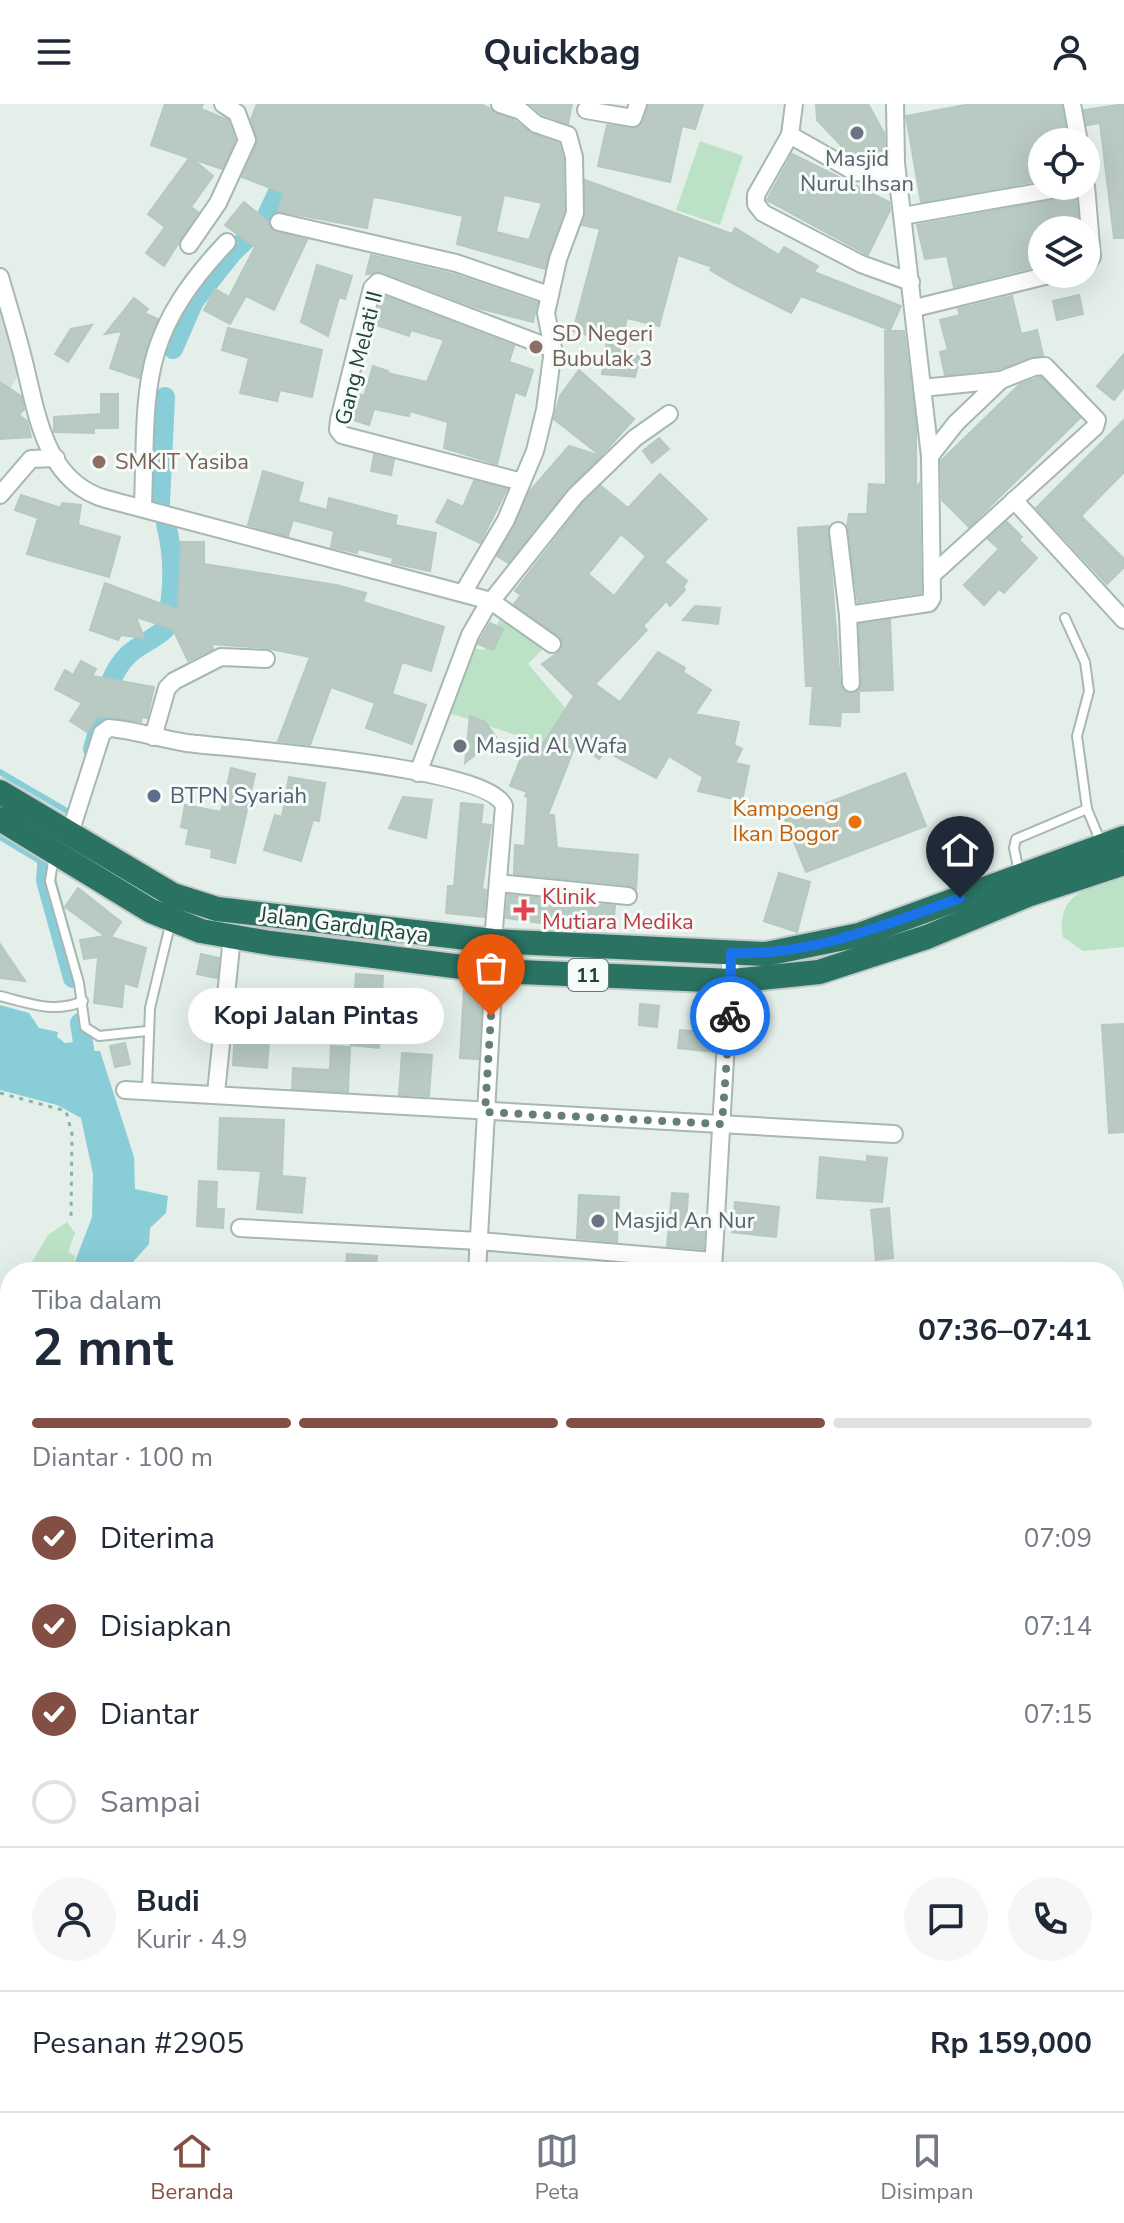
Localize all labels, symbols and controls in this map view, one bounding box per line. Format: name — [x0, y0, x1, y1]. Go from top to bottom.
text: Quickbag — [483, 28, 641, 77]
icon: menu — [32, 30, 76, 74]
icon: person — [1048, 30, 1092, 74]
marker: Masjid Nurul Ihsan — [848, 124, 866, 142]
map controls — [1028, 128, 1100, 288]
button: locate — [1028, 128, 1100, 200]
place label: Masjid Nurul Ihsan — [800, 144, 914, 199]
button: layers — [1028, 216, 1100, 288]
street label: Gang Melati II — [328, 288, 390, 428]
place label: SD Negeri Bubulak 3 — [552, 319, 653, 374]
marker: SD Negeri Bubulak 3 — [527, 338, 545, 356]
place label: SMKIT Yasiba — [115, 447, 249, 477]
marker: SMKIT Yasiba — [90, 453, 108, 471]
place label: Masjid Al Wafa — [476, 731, 628, 761]
marker: Masjid Al Wafa — [451, 737, 469, 755]
place label: BTPN Syariah — [170, 781, 307, 811]
marker: BTPN Syariah — [145, 787, 163, 805]
place label: Kampoeng Ikan Bogor — [733, 794, 839, 849]
marker: Kampoeng Ikan Bogor — [846, 813, 864, 831]
pin — [926, 816, 994, 898]
icon: home — [938, 828, 982, 872]
place label: Klinik Mutiara Medika — [542, 882, 694, 937]
marker: Klinik Mutiara Medika — [513, 899, 535, 921]
street label: Jalan Gardu Raya — [257, 900, 430, 950]
pin — [457, 934, 525, 1016]
icon: bag — [469, 946, 513, 990]
road number: 11 — [568, 959, 608, 991]
courier — [690, 976, 770, 1056]
callout: Kopi Jalan Pintas — [187, 988, 443, 1044]
icon: bike — [708, 994, 752, 1038]
text: Kopi Jalan Pintas — [213, 998, 419, 1033]
place label: Masjid An Nur — [614, 1206, 755, 1236]
marker: Masjid An Nur — [589, 1212, 607, 1230]
text: Tiba dalam — [32, 1283, 162, 1318]
text: 07:36–07:41 — [918, 1310, 1092, 1351]
text: 2 mnt — [32, 1312, 173, 1383]
text: Diantar · 100 m — [32, 1440, 213, 1475]
icon: check — [32, 1516, 76, 1560]
text: Diterima — [100, 1518, 215, 1559]
text: 07:09 — [1024, 1521, 1092, 1556]
icon: check — [32, 1604, 76, 1648]
text: Disiapkan — [100, 1606, 232, 1647]
text: 07:14 — [1024, 1609, 1092, 1644]
icon: check — [32, 1692, 76, 1736]
text: Diantar — [100, 1694, 199, 1735]
text: 07:15 — [1024, 1697, 1092, 1732]
text: Sampai — [100, 1782, 200, 1823]
button: person — [32, 1877, 116, 1961]
button: chat — [904, 1877, 988, 1961]
button: phone — [1008, 1877, 1092, 1961]
text: Budi — [136, 1881, 200, 1922]
text: Kurir · 4.9 — [136, 1922, 248, 1957]
text: Pesanan #2905 — [32, 2023, 244, 2064]
text: Rp 159,000 — [930, 2023, 1092, 2064]
tab: Beranda — [151, 2129, 234, 2207]
tab: Peta — [535, 2129, 579, 2207]
tab: Disimpan — [880, 2129, 973, 2207]

